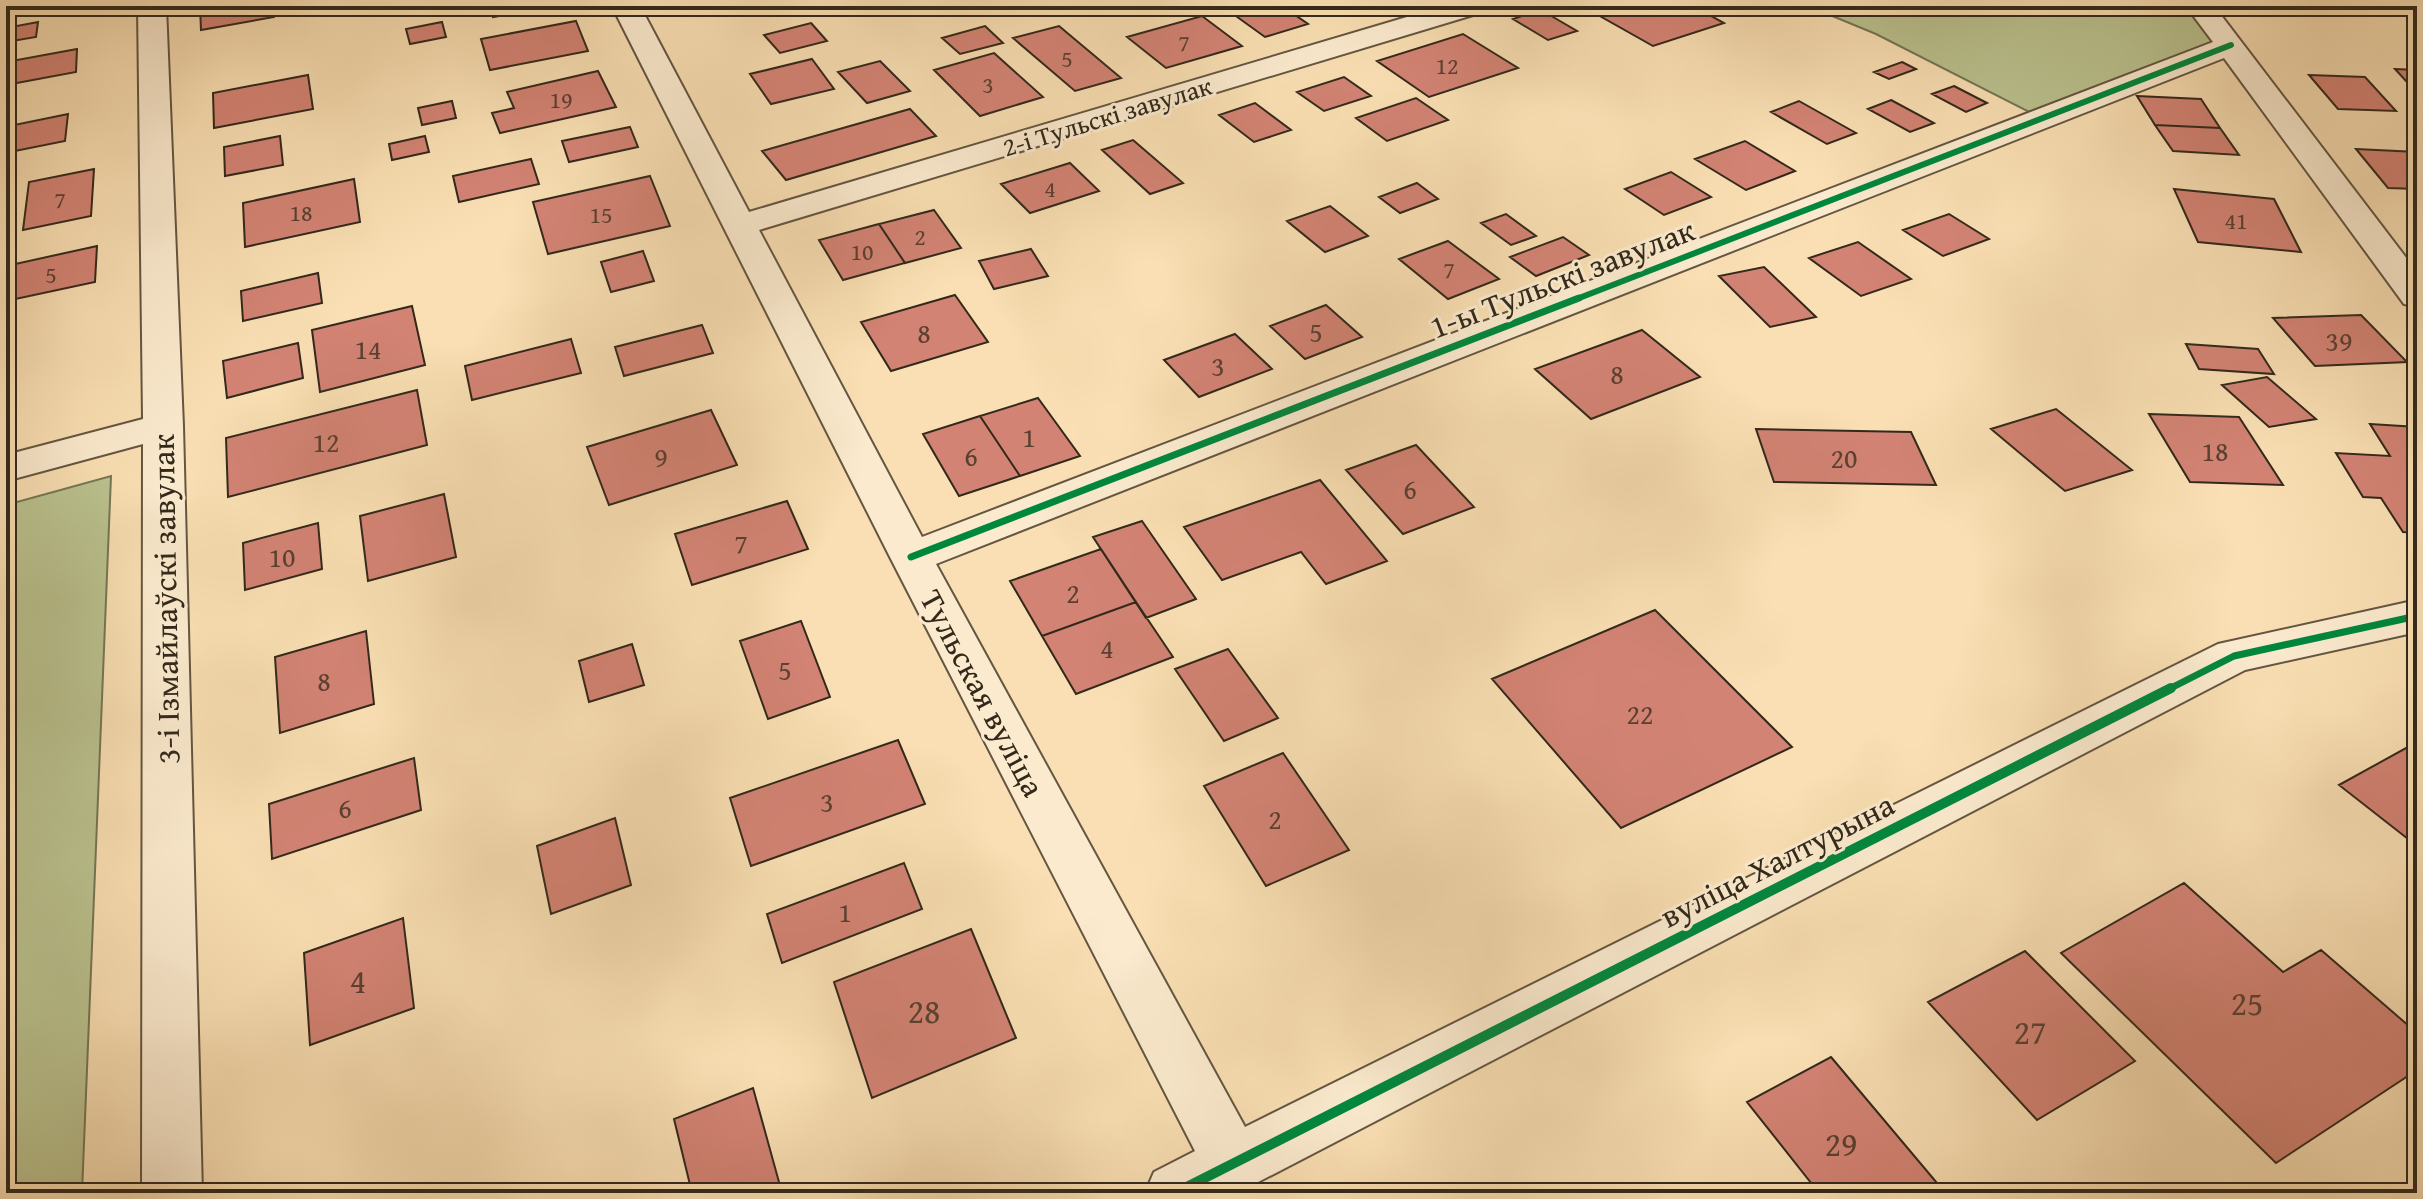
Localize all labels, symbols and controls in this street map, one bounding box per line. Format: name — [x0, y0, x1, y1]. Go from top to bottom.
house number: 7 — [1178, 25, 1190, 60]
house number: 5 — [1061, 41, 1073, 76]
house number: 12 — [1435, 48, 1459, 83]
street label: 2-і Тульскі завулак — [998, 66, 1217, 166]
house number: 3 — [982, 67, 994, 102]
house number: 19 — [549, 82, 573, 117]
house number: 4 — [1044, 171, 1056, 206]
house number: 7 — [54, 182, 66, 217]
house number: 18 — [289, 195, 313, 230]
house number: 15 — [589, 197, 613, 232]
house number: 41 — [2224, 203, 2248, 238]
street label: 1-ы Тульскі завулак — [1423, 206, 1702, 350]
house number: 2 — [914, 219, 926, 254]
house number: 10 — [850, 234, 874, 269]
house number: 7 — [1443, 252, 1455, 287]
house number: 5 — [45, 257, 57, 292]
house number: 5 — [1309, 311, 1323, 352]
house number: 8 — [917, 312, 931, 353]
house number: 39 — [2326, 320, 2352, 361]
house number: 14 — [355, 328, 381, 369]
house number: 3 — [1211, 345, 1225, 386]
house number: 8 — [1610, 353, 1624, 394]
house number: 1 — [1022, 416, 1036, 457]
house number: 12 — [313, 421, 339, 462]
house number: 18 — [2202, 430, 2228, 471]
street label: 3-і Ізмайлаўскі завулак — [139, 433, 191, 764]
house number: 6 — [964, 435, 978, 476]
house number: 9 — [654, 436, 668, 477]
house number: 20 — [1831, 437, 1857, 478]
house number: 6 — [1403, 468, 1417, 509]
house number: 7 — [734, 522, 748, 563]
house number: 10 — [269, 536, 295, 577]
house number: 2 — [1066, 572, 1080, 613]
street label: Тульская вуліца — [909, 581, 1058, 806]
house number: 4 — [1100, 627, 1114, 668]
house number: 5 — [778, 649, 792, 690]
house number: 8 — [317, 660, 331, 701]
house number: 22 — [1627, 693, 1653, 734]
street label: вуліца Халтурына — [1652, 780, 1903, 939]
house number: 3 — [820, 781, 834, 822]
house number: 6 — [338, 787, 352, 828]
house number: 2 — [1268, 798, 1282, 839]
house number: 1 — [838, 891, 852, 932]
house number: 4 — [350, 956, 366, 1005]
house number: 25 — [2231, 978, 2263, 1027]
house number: 28 — [908, 986, 940, 1035]
house number: 27 — [2014, 1007, 2046, 1056]
house number: 29 — [1825, 1119, 1857, 1168]

